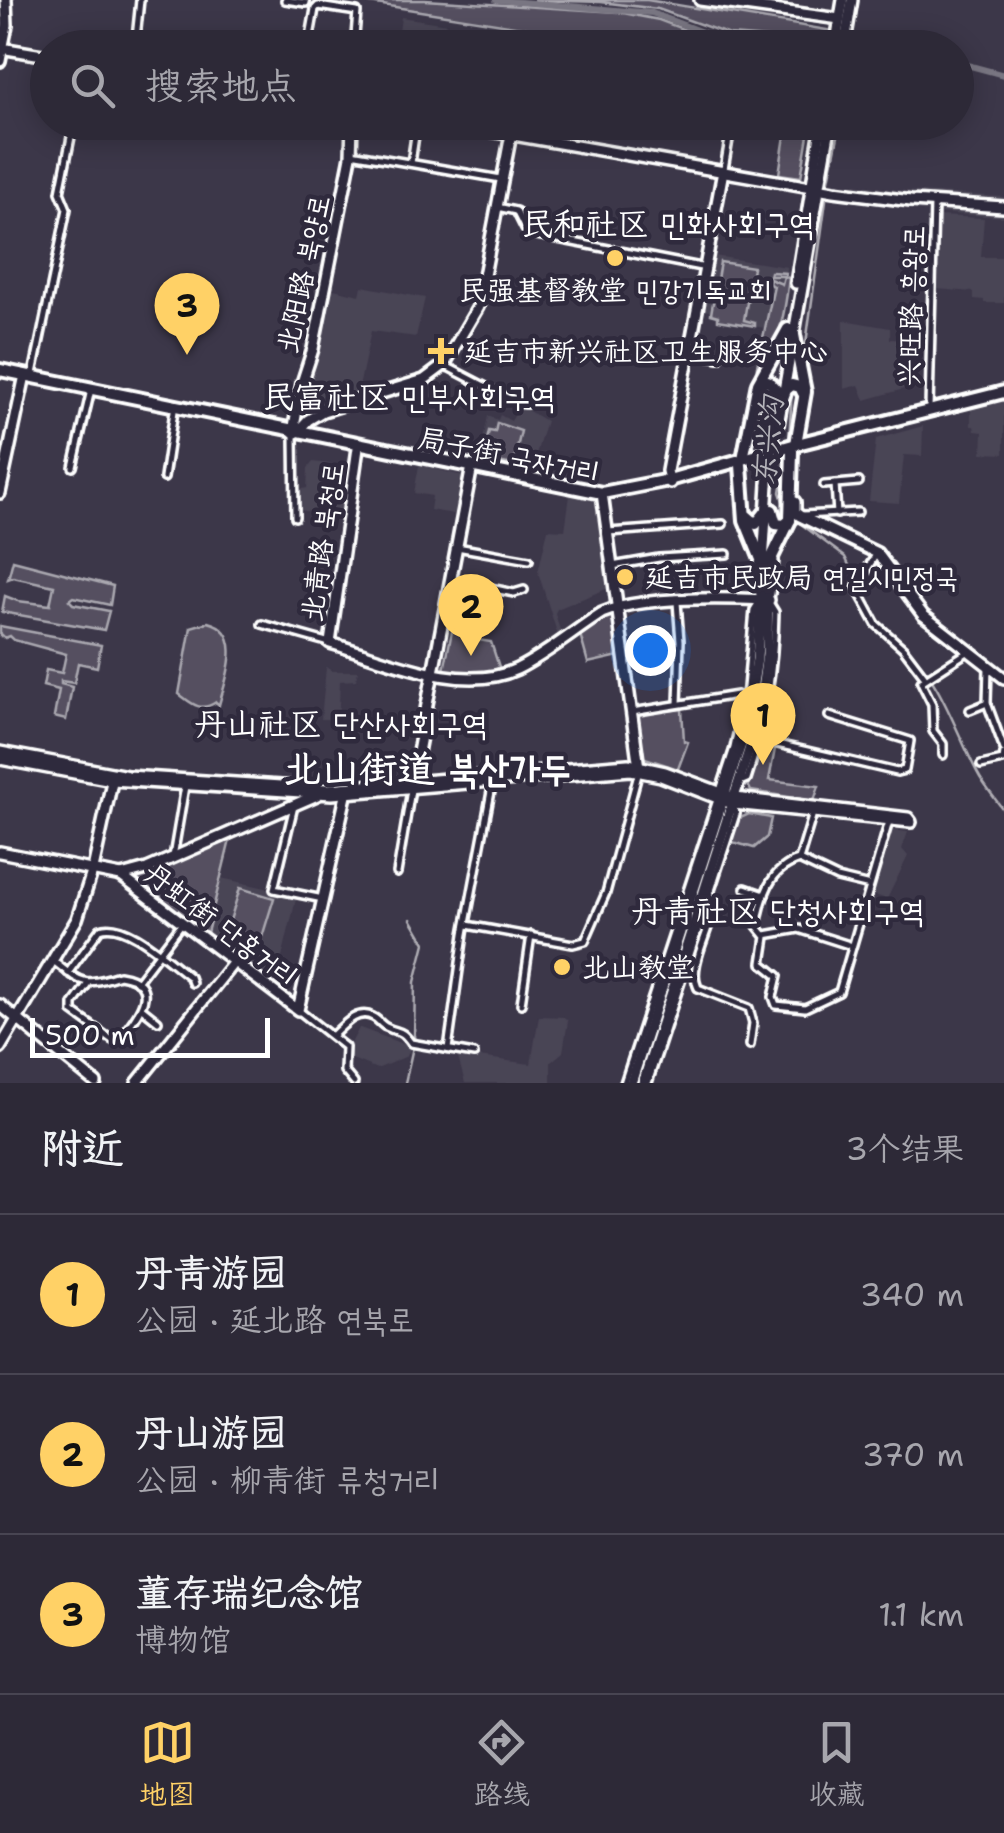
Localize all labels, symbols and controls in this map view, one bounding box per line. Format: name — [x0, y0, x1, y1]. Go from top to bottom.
search box — [30, 30, 974, 140]
icon: search — [65, 58, 120, 113]
text: 搜索地点 — [145, 60, 297, 111]
street label: 北阳路 북양로 — [268, 191, 338, 357]
district label: 民和社区 민화사회구역 — [521, 202, 815, 245]
street label: 兴旺路 흥왕로 — [889, 225, 933, 387]
marker: 民强基督教堂 민강기독교회 — [604, 247, 626, 269]
place label: 民强基督教堂 민강기독교회 — [459, 271, 771, 309]
pin: 3 — [154, 272, 220, 355]
place label: 延吉市新兴社区卫生服务中心 — [464, 332, 828, 370]
marker: 延吉市新兴社区卫生服务中心 — [428, 338, 454, 364]
district label: 民富社区 민부사회구역 — [262, 375, 556, 418]
water label: 东兴沟 — [742, 391, 793, 488]
street label: 局子街 국자거리 — [415, 419, 603, 491]
street label: 北青路 북청로 — [292, 460, 352, 624]
place label: 延吉市民政局 연길시민정국 — [645, 558, 958, 596]
marker: 延吉市民政局 연길시민정국 — [614, 566, 636, 588]
pin: 2 — [438, 574, 504, 656]
your location — [625, 625, 676, 676]
pin: 1 — [730, 682, 796, 765]
district label: 丹山社区 단산사회구역 — [194, 702, 488, 745]
district label: 北山街道 북산가두 — [283, 743, 571, 794]
street label: 丹虹街 단홍거리 — [136, 854, 306, 994]
district label: 丹青社区 단청사회구역 — [631, 889, 925, 932]
place label: 北山教堂 — [582, 948, 694, 986]
marker: 北山教堂 — [551, 956, 573, 978]
scale bar — [30, 1013, 270, 1058]
text: 500 m — [45, 1016, 135, 1054]
text: 附近 — [40, 1120, 124, 1176]
text: 3个结果 — [846, 1127, 964, 1170]
text: 丹青游园 — [135, 1247, 287, 1298]
text: 1 — [65, 1273, 80, 1316]
text: 340 m — [860, 1273, 964, 1316]
text: 公园 · 延北路 연북로 — [135, 1298, 414, 1341]
text: 丹山游园 — [135, 1407, 287, 1458]
text: 2 — [61, 1433, 84, 1476]
text: 370 m — [862, 1433, 964, 1476]
text: 公园 · 柳青街 류청거리 — [135, 1458, 440, 1501]
text: 董存瑞纪念馆 — [135, 1567, 363, 1618]
text: 3 — [61, 1593, 84, 1636]
text: 1.1 km — [878, 1593, 964, 1636]
text: 博物馆 — [135, 1618, 231, 1661]
tab: 地图 — [139, 1715, 195, 1813]
tab: 路线 — [474, 1715, 530, 1813]
tab: 收藏 — [809, 1715, 865, 1813]

